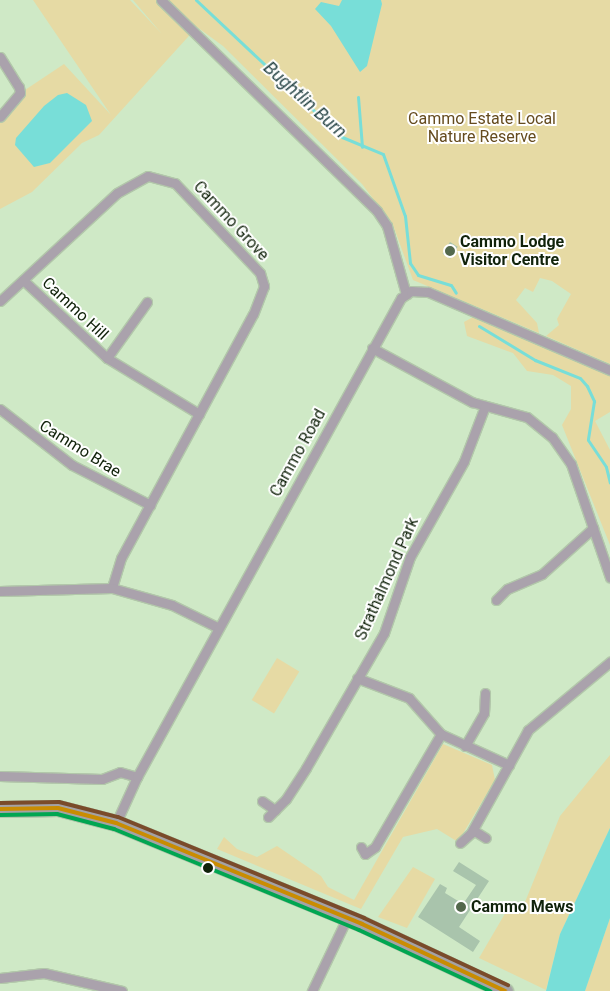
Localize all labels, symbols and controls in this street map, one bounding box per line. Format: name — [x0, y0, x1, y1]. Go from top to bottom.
water label: Bughtlin Burn — [259, 57, 351, 143]
park label: Cammo Estate Local Nature Reserve — [408, 109, 556, 147]
street label: Cammo Grove — [189, 177, 273, 265]
place label: Cammo Lodge Visitor Centre — [460, 232, 564, 270]
marker: Cammo Lodge Visitor Centre — [444, 245, 456, 257]
street label: Cammo Hill — [38, 274, 112, 344]
street label: Cammo Road — [266, 406, 330, 500]
street label: Cammo Brae — [36, 416, 124, 482]
street label: Strathalmond Park — [351, 515, 423, 643]
unlabelled marker — [203, 863, 213, 873]
place label: Cammo Mews — [471, 897, 573, 917]
marker: Cammo Mews — [455, 901, 467, 913]

